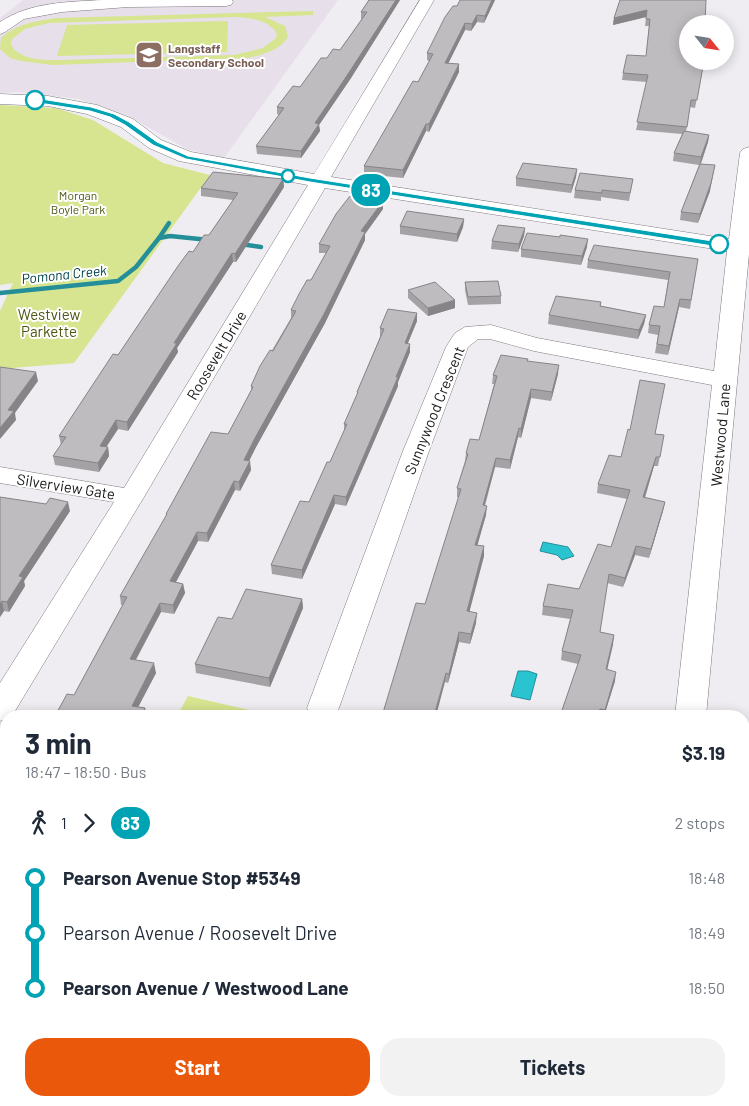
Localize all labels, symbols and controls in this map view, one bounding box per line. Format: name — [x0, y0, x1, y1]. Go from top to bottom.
north arrow — [679, 15, 734, 70]
map controls — [679, 15, 734, 70]
school or university icon: Langstaff Secondary School — [134, 40, 164, 70]
place label: Langstaff Secondary School — [168, 41, 264, 69]
unlabelled marker — [25, 90, 45, 110]
unlabelled marker — [281, 169, 295, 183]
line badge: 83 — [348, 174, 394, 206]
text: 83 — [361, 179, 381, 201]
park label: Morgan Boyle Park — [51, 188, 105, 216]
unlabelled marker — [709, 234, 729, 254]
water label: Pomona Creek — [21, 261, 108, 287]
park label: Westview Parkette — [18, 305, 80, 340]
street label: Roosevelt Drive — [182, 307, 250, 403]
street label: Sunnywood Crescent — [400, 343, 468, 477]
street label: Westwood Lane — [707, 383, 733, 487]
street label: Silverview Gate — [16, 469, 116, 503]
text: 3 min — [25, 726, 92, 760]
text: $3.19 — [682, 741, 725, 764]
text: 18:47 – 18:50 · Bus — [25, 762, 146, 781]
icon: walk — [25, 809, 53, 837]
icon: forward — [75, 809, 103, 837]
text: 83 — [121, 812, 140, 834]
text: 1 — [61, 813, 67, 832]
text: 2 stops — [675, 813, 725, 832]
text: Pearson Avenue Stop #5349 — [63, 866, 301, 889]
text: 18:48 — [688, 868, 725, 887]
text: Pearson Avenue / Roosevelt Drive — [63, 921, 337, 944]
text: 18:49 — [688, 923, 725, 942]
text: Pearson Avenue / Westwood Lane — [63, 976, 349, 999]
text: 18:50 — [688, 978, 725, 997]
button: Start — [25, 1038, 370, 1096]
button: Tickets — [380, 1038, 725, 1096]

